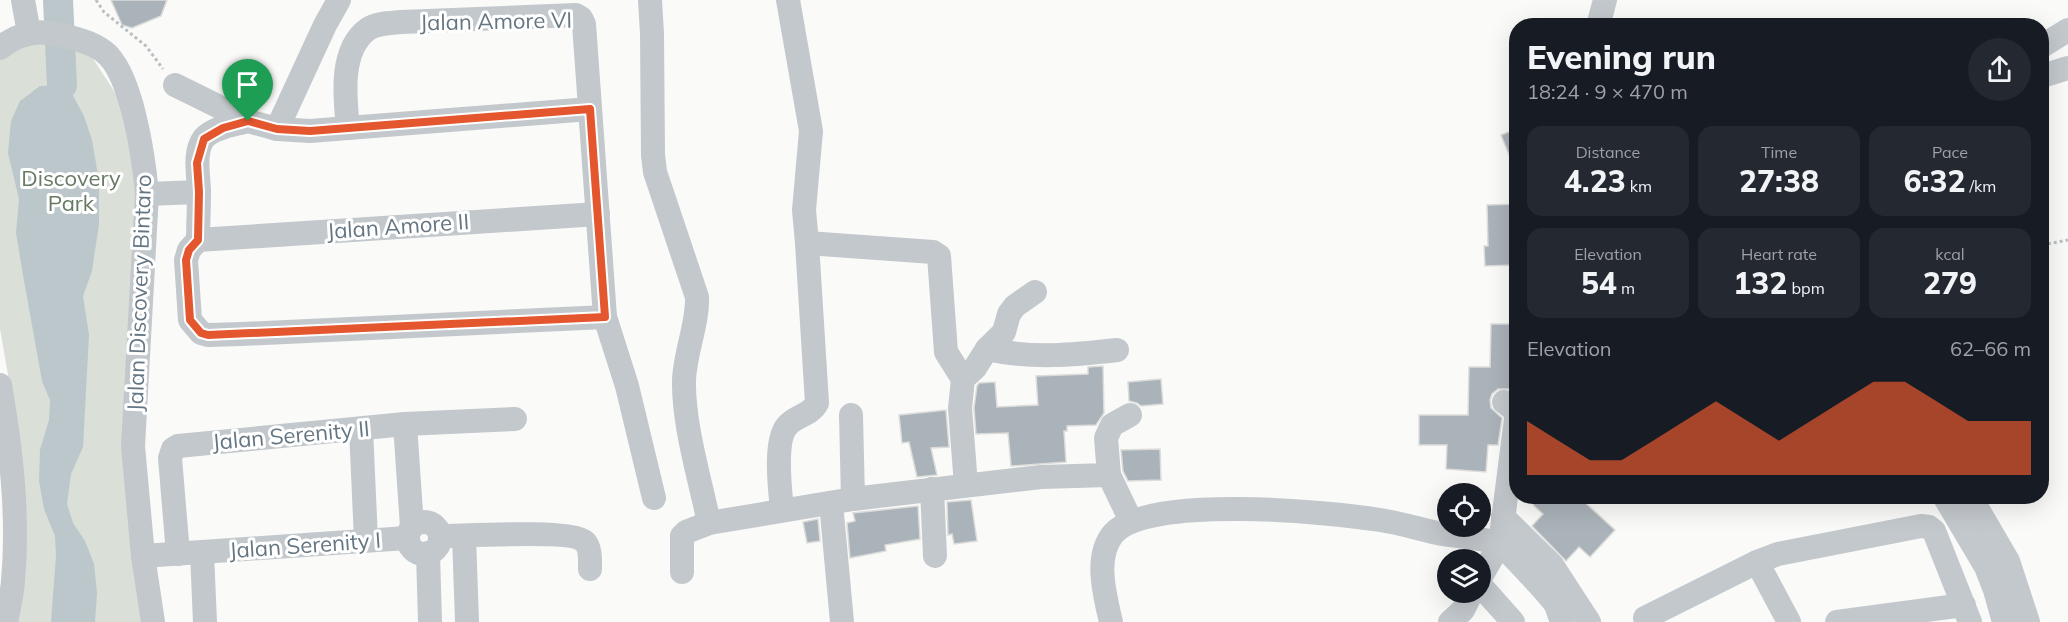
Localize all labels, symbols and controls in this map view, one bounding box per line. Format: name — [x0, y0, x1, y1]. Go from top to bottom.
street label: Jalan Amore VI — [420, 6, 572, 36]
text: Evening run — [1527, 36, 1716, 77]
button: share — [1968, 38, 2031, 101]
pin — [222, 59, 273, 121]
icon: arrive — [231, 68, 264, 101]
text: 18:24 · 9 × 470 m — [1527, 79, 1688, 104]
text: Distance — [1576, 142, 1640, 162]
text: Time — [1761, 142, 1797, 162]
text: Pace — [1932, 142, 1968, 162]
text: 4.23 — [1564, 162, 1626, 200]
text: 27:38 — [1739, 162, 1819, 200]
text: 6:32 — [1904, 162, 1965, 200]
park label: Discovery Park — [21, 164, 121, 217]
street label: Jalan Discovery Bintaro — [121, 174, 157, 412]
text: km — [1626, 176, 1652, 196]
text: /km — [1965, 176, 1996, 196]
street label: Jalan Amore II — [326, 207, 470, 245]
text: Elevation — [1574, 244, 1642, 264]
text: Heart rate — [1741, 244, 1817, 264]
text: kcal — [1935, 244, 1965, 264]
text: 54 — [1581, 264, 1617, 302]
text: 132 — [1733, 264, 1787, 302]
text: 279 — [1923, 264, 1977, 302]
text: m — [1617, 278, 1635, 298]
text: bpm — [1787, 278, 1825, 298]
text: Elevation — [1527, 336, 1612, 361]
text: 62–66 m — [1950, 336, 2031, 361]
street label: Jalan Serenity II — [211, 414, 371, 456]
map controls — [1437, 483, 1491, 603]
button: locate — [1437, 483, 1491, 537]
street label: Jalan Serenity I — [228, 526, 382, 564]
button: layers — [1437, 549, 1491, 603]

